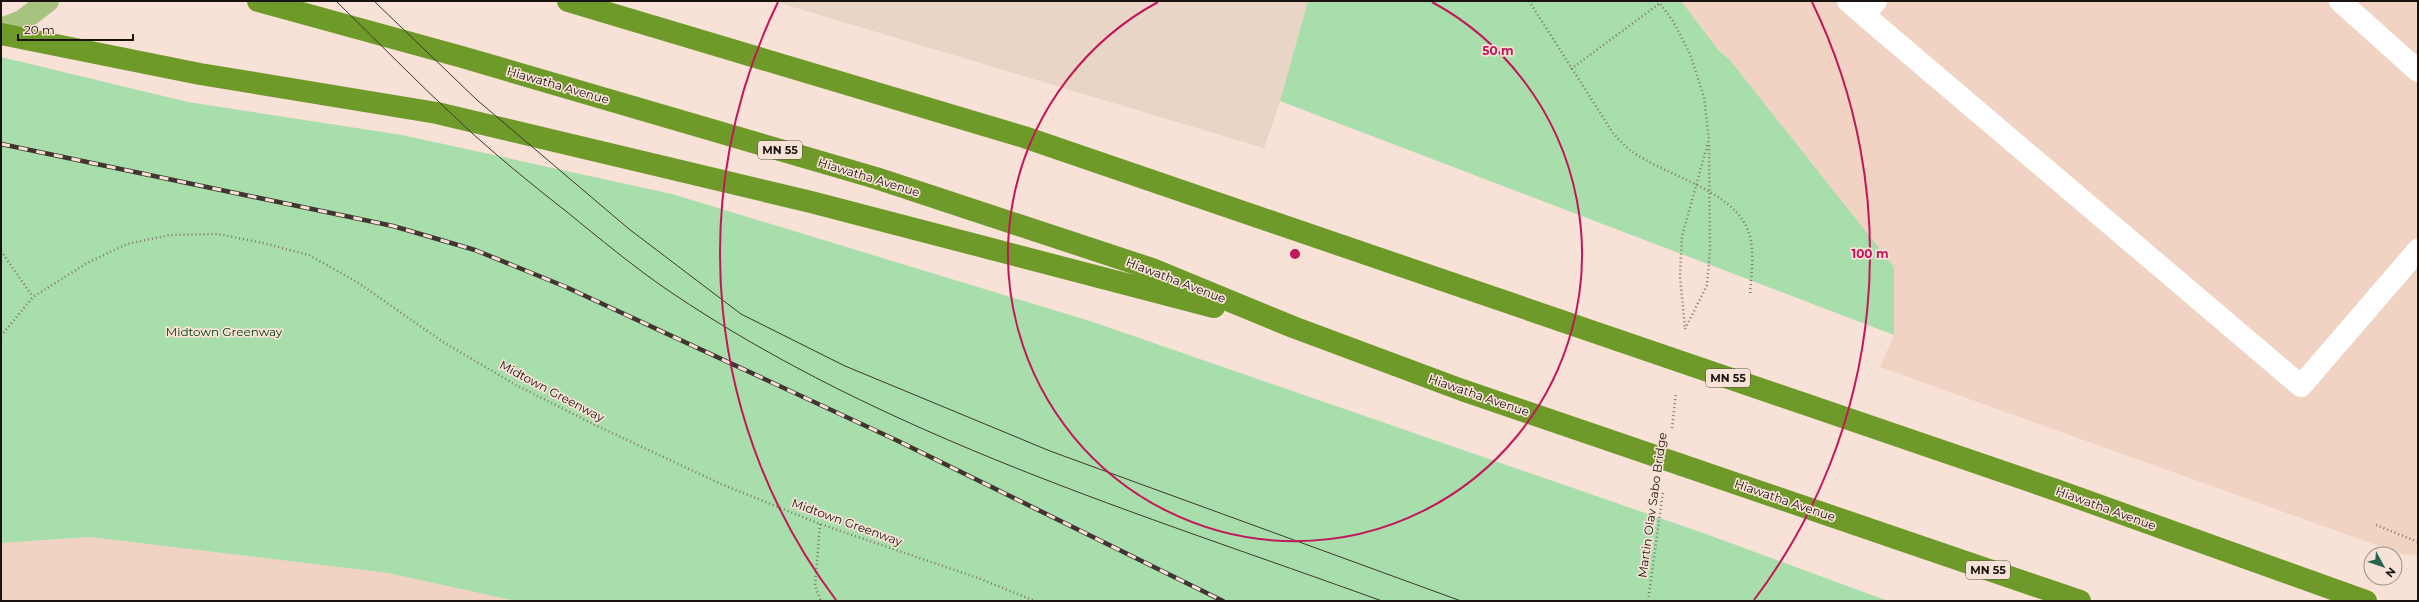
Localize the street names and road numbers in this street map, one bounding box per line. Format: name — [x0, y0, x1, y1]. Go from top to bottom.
street label: Hiawatha Avenue — [505, 63, 611, 107]
road number: MN 55 — [758, 141, 802, 159]
street label: Hiawatha Avenue — [816, 154, 922, 200]
street label: Hiawatha Avenue — [1124, 254, 1228, 306]
street label: Midtown Greenway — [497, 357, 607, 425]
road number: MN 55 — [1706, 369, 1750, 387]
street label: Hiawatha Avenue — [1427, 371, 1531, 419]
street label: Martin Olav Sabo Bridge — [1634, 431, 1670, 579]
street label: Hiawatha Avenue — [1733, 476, 1837, 524]
street label: Hiawatha Avenue — [2054, 483, 2158, 533]
street label: Midtown Greenway — [790, 495, 905, 549]
road number: MN 55 — [1966, 561, 2010, 579]

